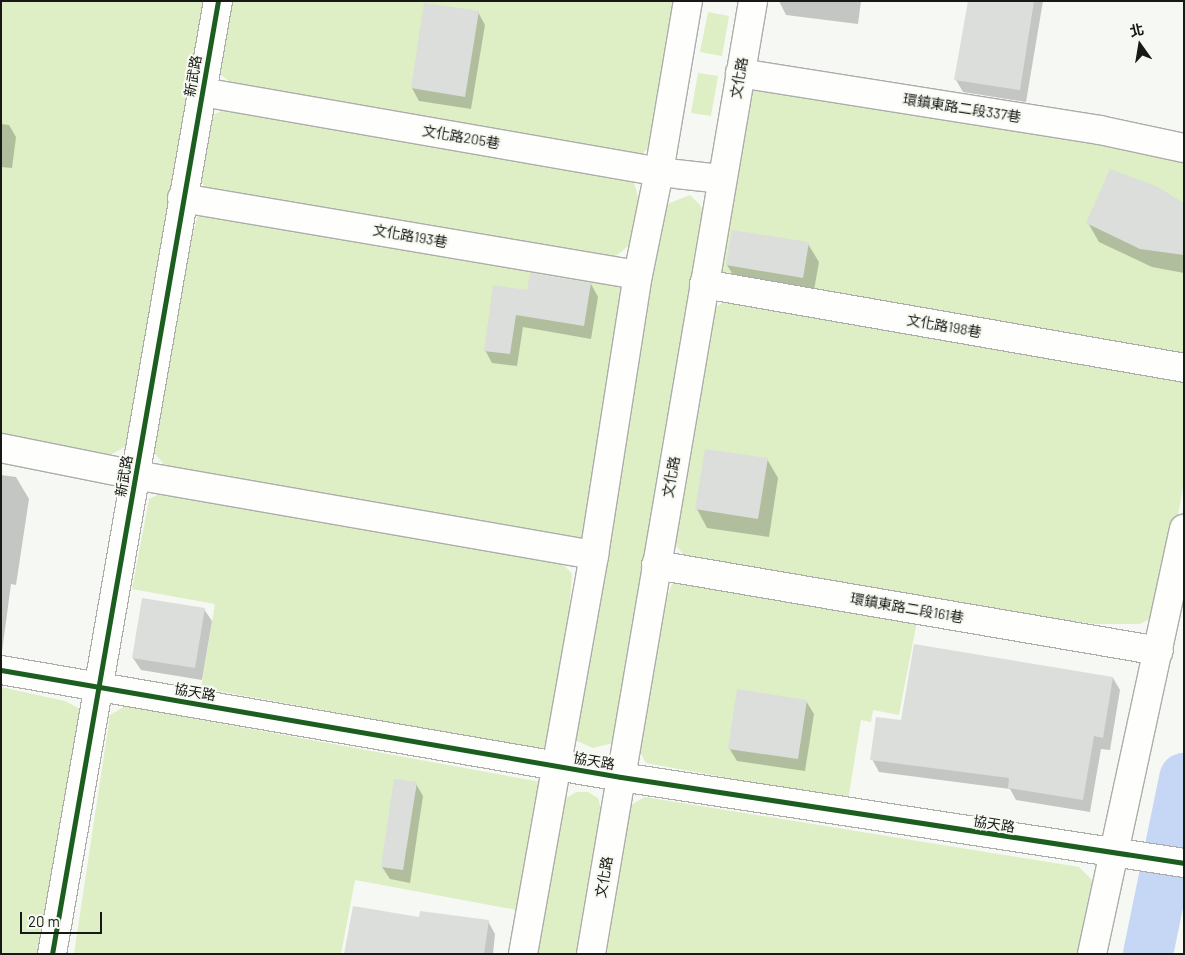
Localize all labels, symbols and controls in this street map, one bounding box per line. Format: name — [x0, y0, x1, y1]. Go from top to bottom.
north arrow — [1115, 20, 1165, 70]
text: 北 — [1128, 20, 1145, 40]
street label: 新武路 — [181, 54, 205, 98]
street label: 文化路 — [727, 56, 751, 100]
street label: 環鎮東路二段337巷 — [902, 90, 1022, 126]
street label: 文化路205巷 — [421, 122, 501, 152]
street label: 文化路193巷 — [371, 221, 449, 251]
street label: 文化路198巷 — [905, 311, 983, 341]
street label: 新武路 — [112, 454, 136, 498]
street label: 文化路 — [659, 455, 683, 499]
street label: 環鎮東路二段161巷 — [849, 590, 965, 626]
street label: 協天路 — [173, 680, 217, 704]
street label: 協天路 — [572, 749, 616, 773]
street label: 協天路 — [972, 812, 1016, 836]
street label: 文化路 — [592, 855, 616, 899]
scale bar — [22, 902, 105, 934]
text: 20 m — [28, 912, 60, 930]

